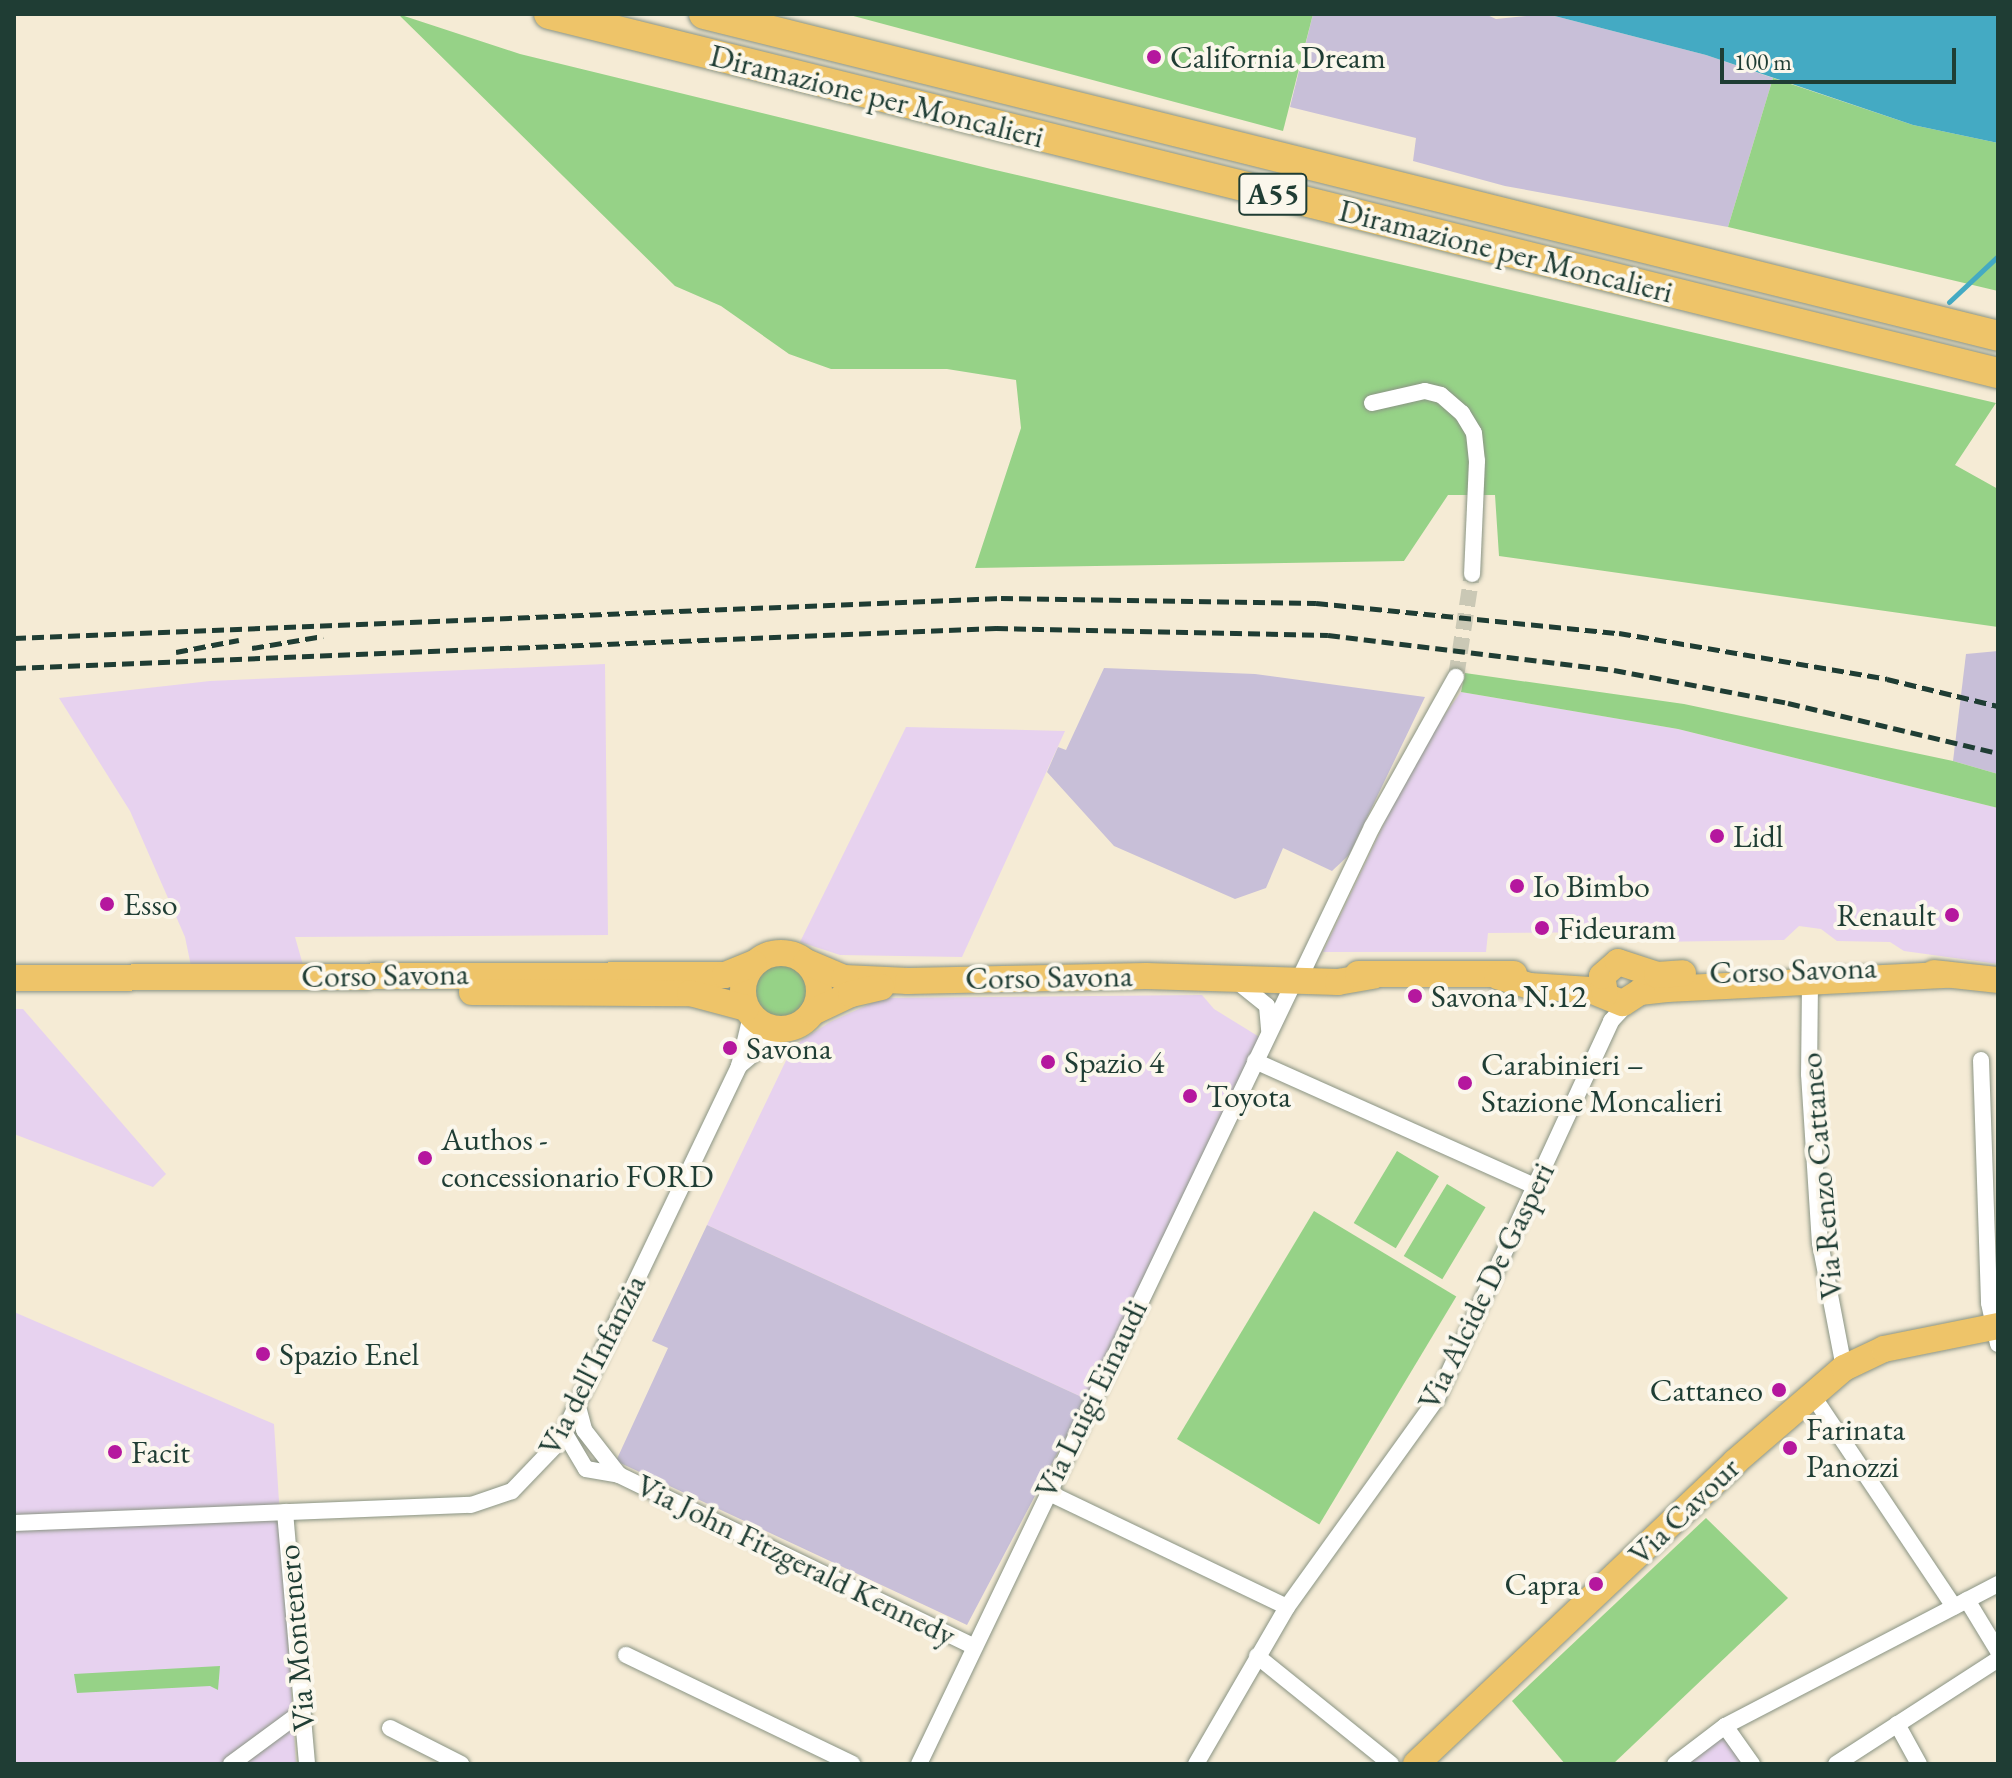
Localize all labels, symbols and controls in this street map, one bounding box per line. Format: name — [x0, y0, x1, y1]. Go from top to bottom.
scale bar — [1724, 32, 1960, 82]
street label: Diramazione per Moncalieri — [706, 36, 1048, 156]
place label: California Dream — [1170, 38, 1386, 76]
text: 100 m — [1734, 46, 1792, 77]
marker: California Dream — [1145, 48, 1163, 66]
road number: A55 — [1237, 168, 1309, 220]
street label: Diramazione per Moncalieri — [1335, 191, 1677, 311]
place label: Lidl — [1733, 817, 1783, 855]
marker: Lidl — [1708, 827, 1726, 845]
place label: Io Bimbo — [1533, 867, 1650, 905]
marker: Io Bimbo — [1508, 877, 1526, 895]
place label: Esso — [123, 885, 178, 923]
marker: Esso — [98, 895, 116, 913]
place label: Renault — [1836, 896, 1936, 934]
marker: Renault — [1943, 906, 1961, 924]
place label: Fideuram — [1558, 909, 1676, 947]
marker: Fideuram — [1533, 919, 1551, 937]
street label: Corso Savona — [1709, 948, 1877, 992]
street label: Corso Savona — [301, 954, 469, 996]
street label: Corso Savona — [965, 956, 1133, 998]
place label: Savona N.12 — [1431, 977, 1587, 1015]
marker: Savona N.12 — [1406, 987, 1424, 1005]
place label: Savona — [746, 1029, 832, 1067]
marker: Savona — [721, 1039, 739, 1057]
place label: Spazio 4 — [1064, 1043, 1164, 1081]
place label: Carabinieri – Stazione Moncalieri — [1481, 1046, 1722, 1121]
street label: Via Renzo Cattaneo — [1791, 1051, 1851, 1301]
marker: Spazio 4 — [1039, 1053, 1057, 1071]
marker: Carabinieri – Stazione Moncalieri — [1456, 1074, 1474, 1092]
place label: Toyota — [1206, 1077, 1291, 1115]
marker: Toyota — [1181, 1087, 1199, 1105]
place label: Authos - concessionario FORD — [441, 1121, 714, 1196]
marker: Authos - concessionario FORD — [416, 1149, 434, 1167]
street label: Via Alcide De Gasperi — [1409, 1156, 1563, 1416]
street label: Via dell'Infanzia — [530, 1268, 654, 1462]
street label: Via Luigi Einaudi — [1026, 1294, 1156, 1504]
place label: Spazio Enel — [279, 1335, 419, 1373]
marker: Spazio Enel — [254, 1345, 272, 1363]
place label: Cattaneo — [1650, 1371, 1763, 1409]
marker: Cattaneo — [1770, 1381, 1788, 1399]
place label: Farinata Panozzi — [1806, 1411, 1905, 1486]
place label: Facit — [131, 1433, 190, 1471]
marker: Farinata Panozzi — [1781, 1439, 1799, 1457]
marker: Facit — [106, 1443, 124, 1461]
street label: Via Cavour — [1621, 1449, 1747, 1573]
street label: Via John Fitzgerald Kennedy — [630, 1466, 962, 1654]
street label: Via Montenero — [269, 1543, 323, 1733]
place label: Capra — [1504, 1565, 1580, 1603]
marker: Capra — [1587, 1575, 1605, 1593]

